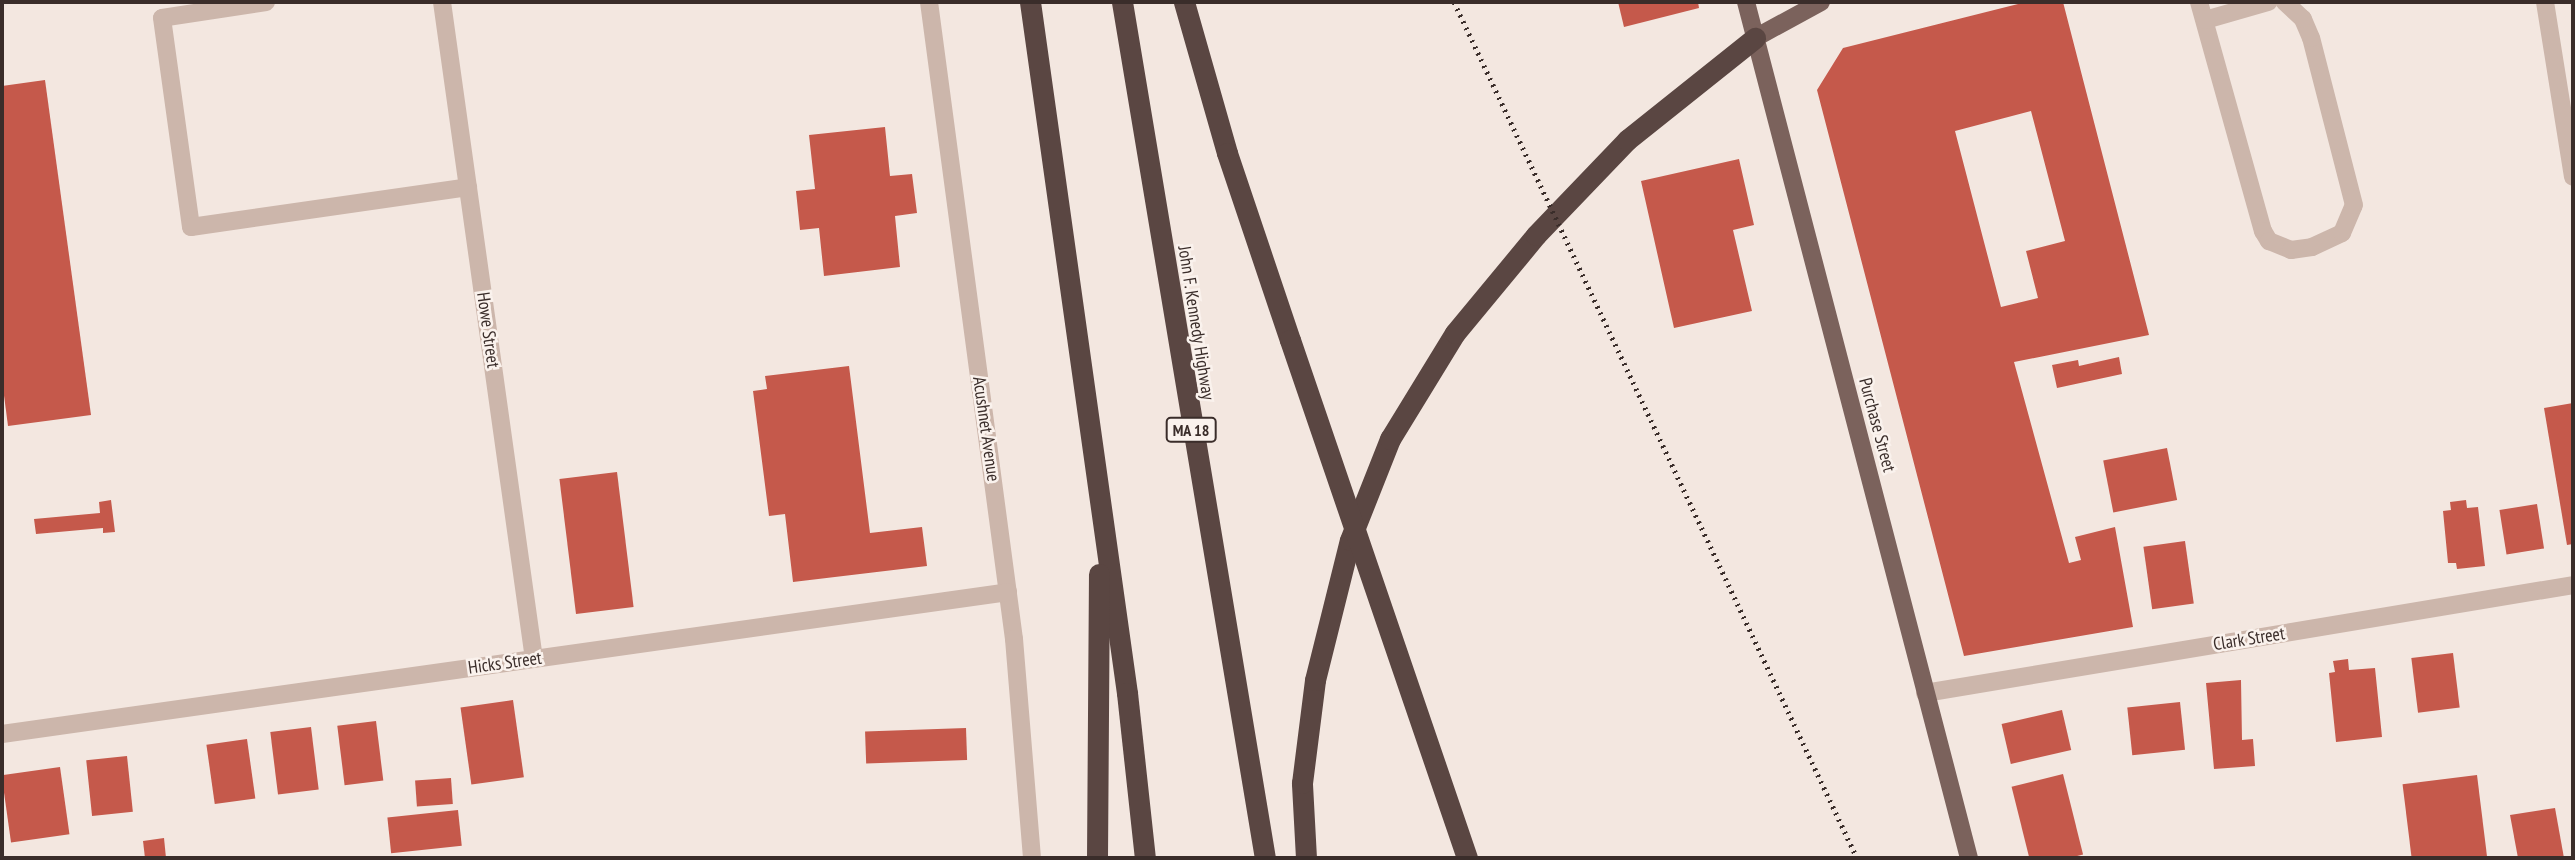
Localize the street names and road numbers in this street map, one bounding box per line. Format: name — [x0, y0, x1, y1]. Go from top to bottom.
street label: John F. Kennedy Highway — [1173, 244, 1219, 402]
street label: Howe Street — [472, 291, 504, 369]
street label: Acushnet Avenue — [968, 375, 1004, 483]
street label: Purchase Street — [1854, 376, 1900, 474]
road number: MA 18 — [1165, 418, 1217, 442]
street label: Clark Street — [2211, 623, 2287, 655]
street label: Hicks Street — [467, 647, 543, 679]

